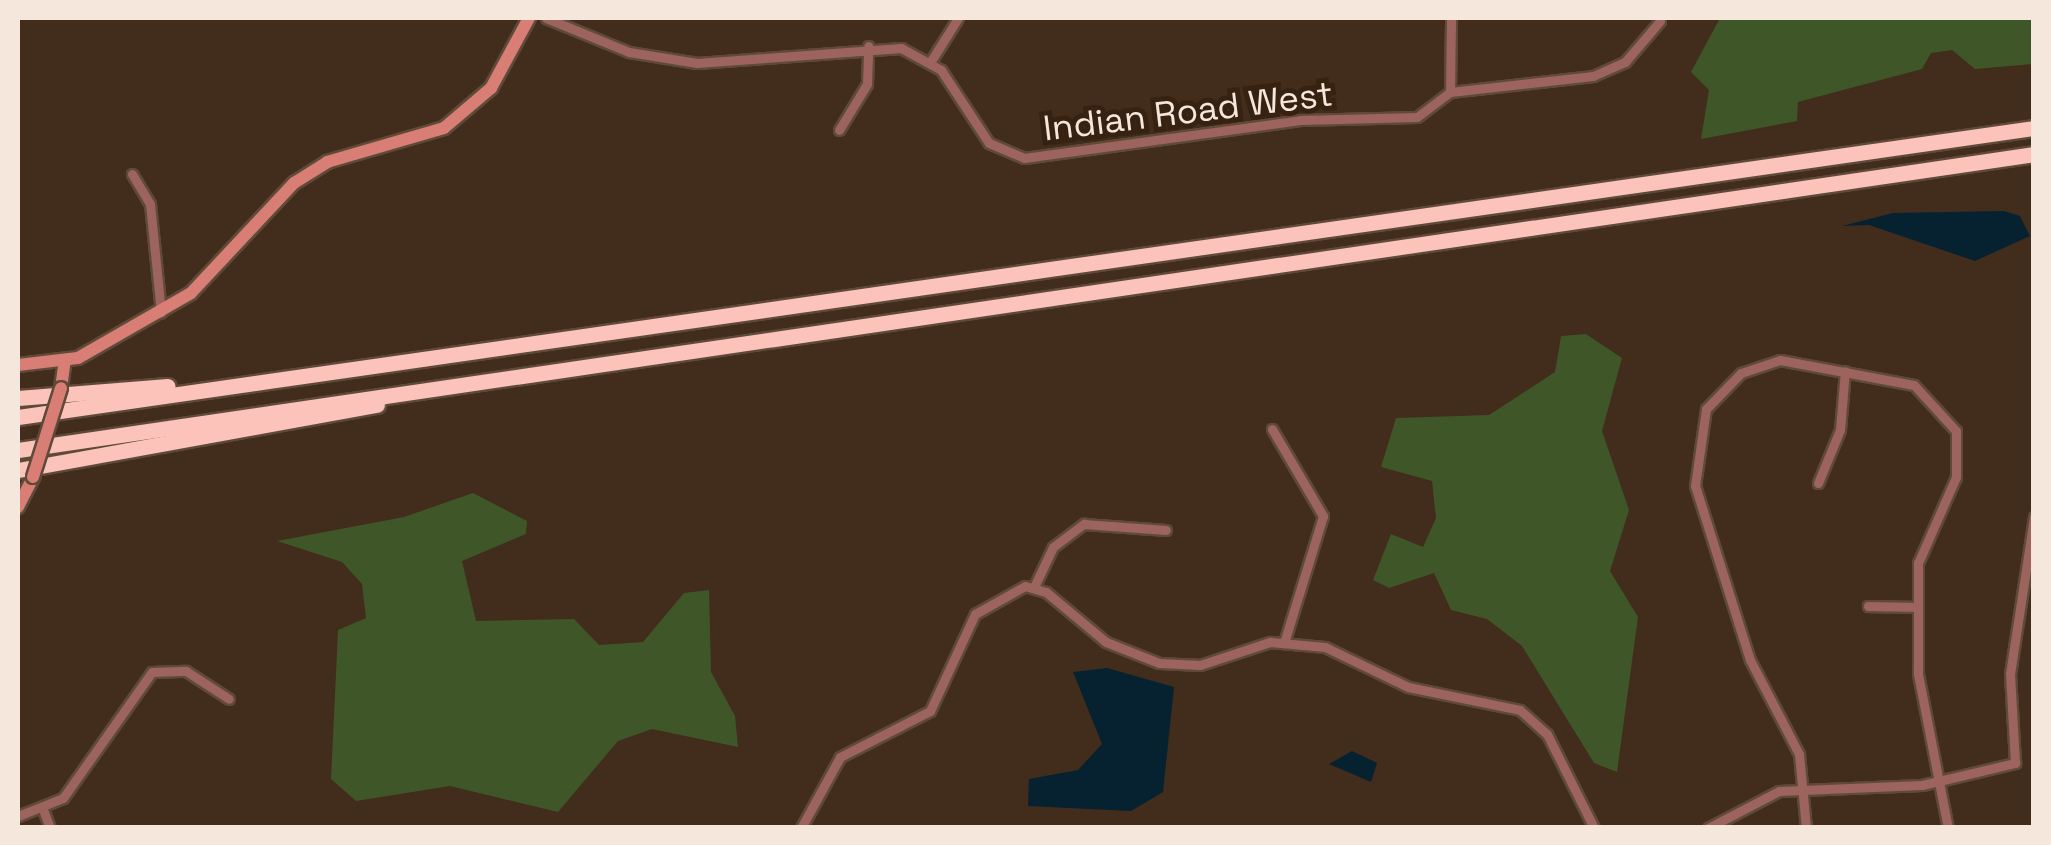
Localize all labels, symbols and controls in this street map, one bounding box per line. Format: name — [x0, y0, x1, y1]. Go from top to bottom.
street label: Indian Road West — [1041, 72, 1335, 150]

